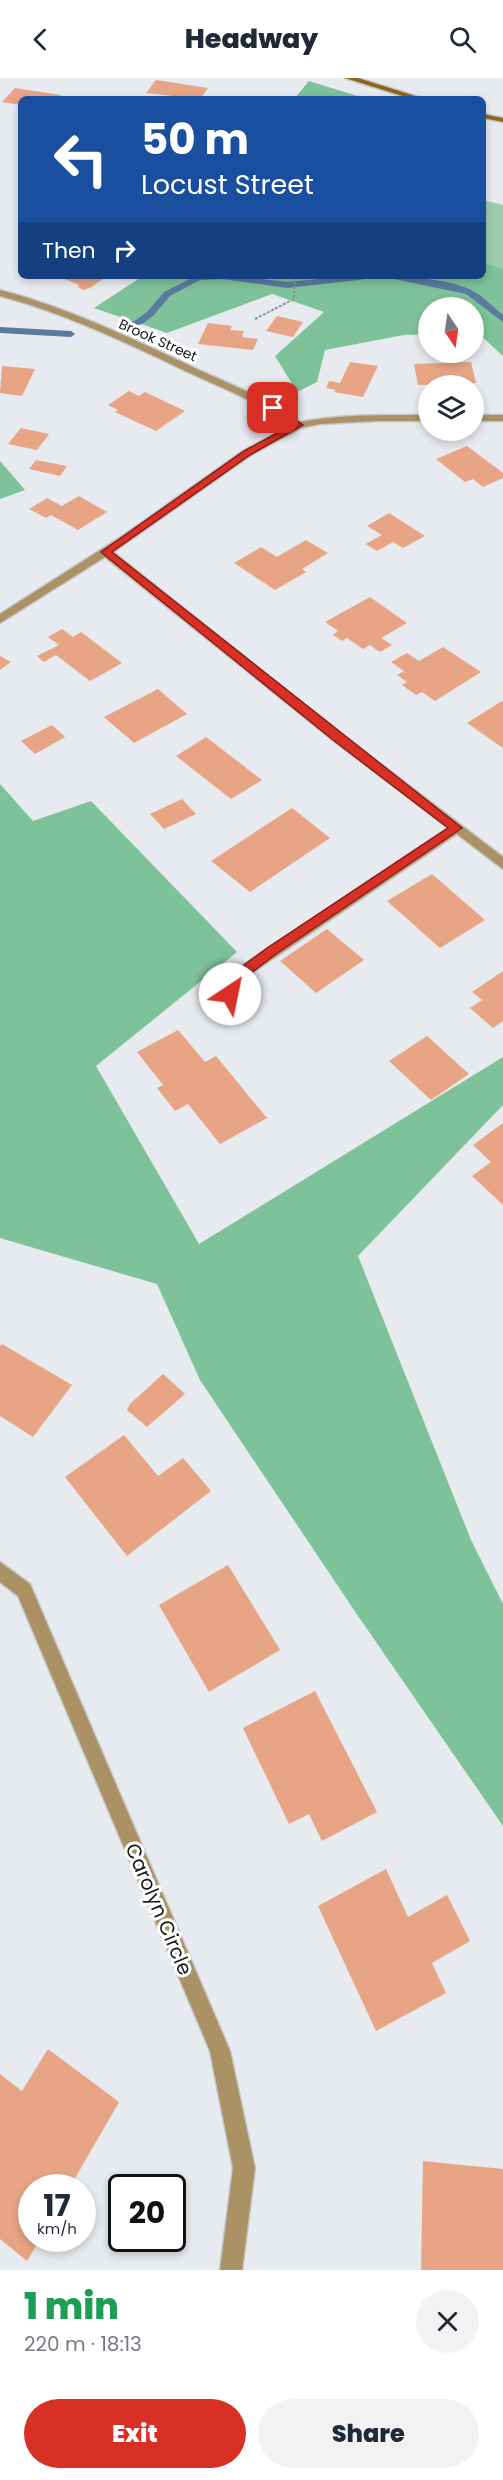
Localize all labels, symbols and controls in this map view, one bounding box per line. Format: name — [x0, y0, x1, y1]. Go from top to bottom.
text: Headway — [185, 20, 318, 57]
icon: back — [24, 23, 57, 56]
icon: search — [446, 23, 479, 56]
text: 50 m — [141, 110, 249, 169]
icon: left — [42, 120, 120, 198]
text: Locust Street — [141, 166, 314, 203]
icon: right — [108, 234, 141, 267]
text: Then — [42, 235, 96, 266]
north arrow — [418, 297, 484, 363]
map controls — [418, 297, 484, 441]
street label: Brook Street — [116, 314, 200, 366]
button: layers — [418, 375, 484, 441]
pin — [247, 382, 298, 433]
icon: arrive — [256, 391, 289, 424]
position arrow — [198, 962, 262, 1026]
street label: Carolyn Circle — [119, 1839, 199, 1979]
speed limit sign: 20 — [108, 2174, 186, 2252]
text: 17 — [43, 2184, 71, 2227]
text: km/h — [37, 2218, 77, 2239]
text: 1 min — [24, 2281, 119, 2332]
button: close — [416, 2290, 479, 2353]
text: 220 m · 18:13 — [24, 2330, 142, 2358]
button: Exit — [24, 2399, 246, 2468]
button: Share — [258, 2399, 479, 2468]

